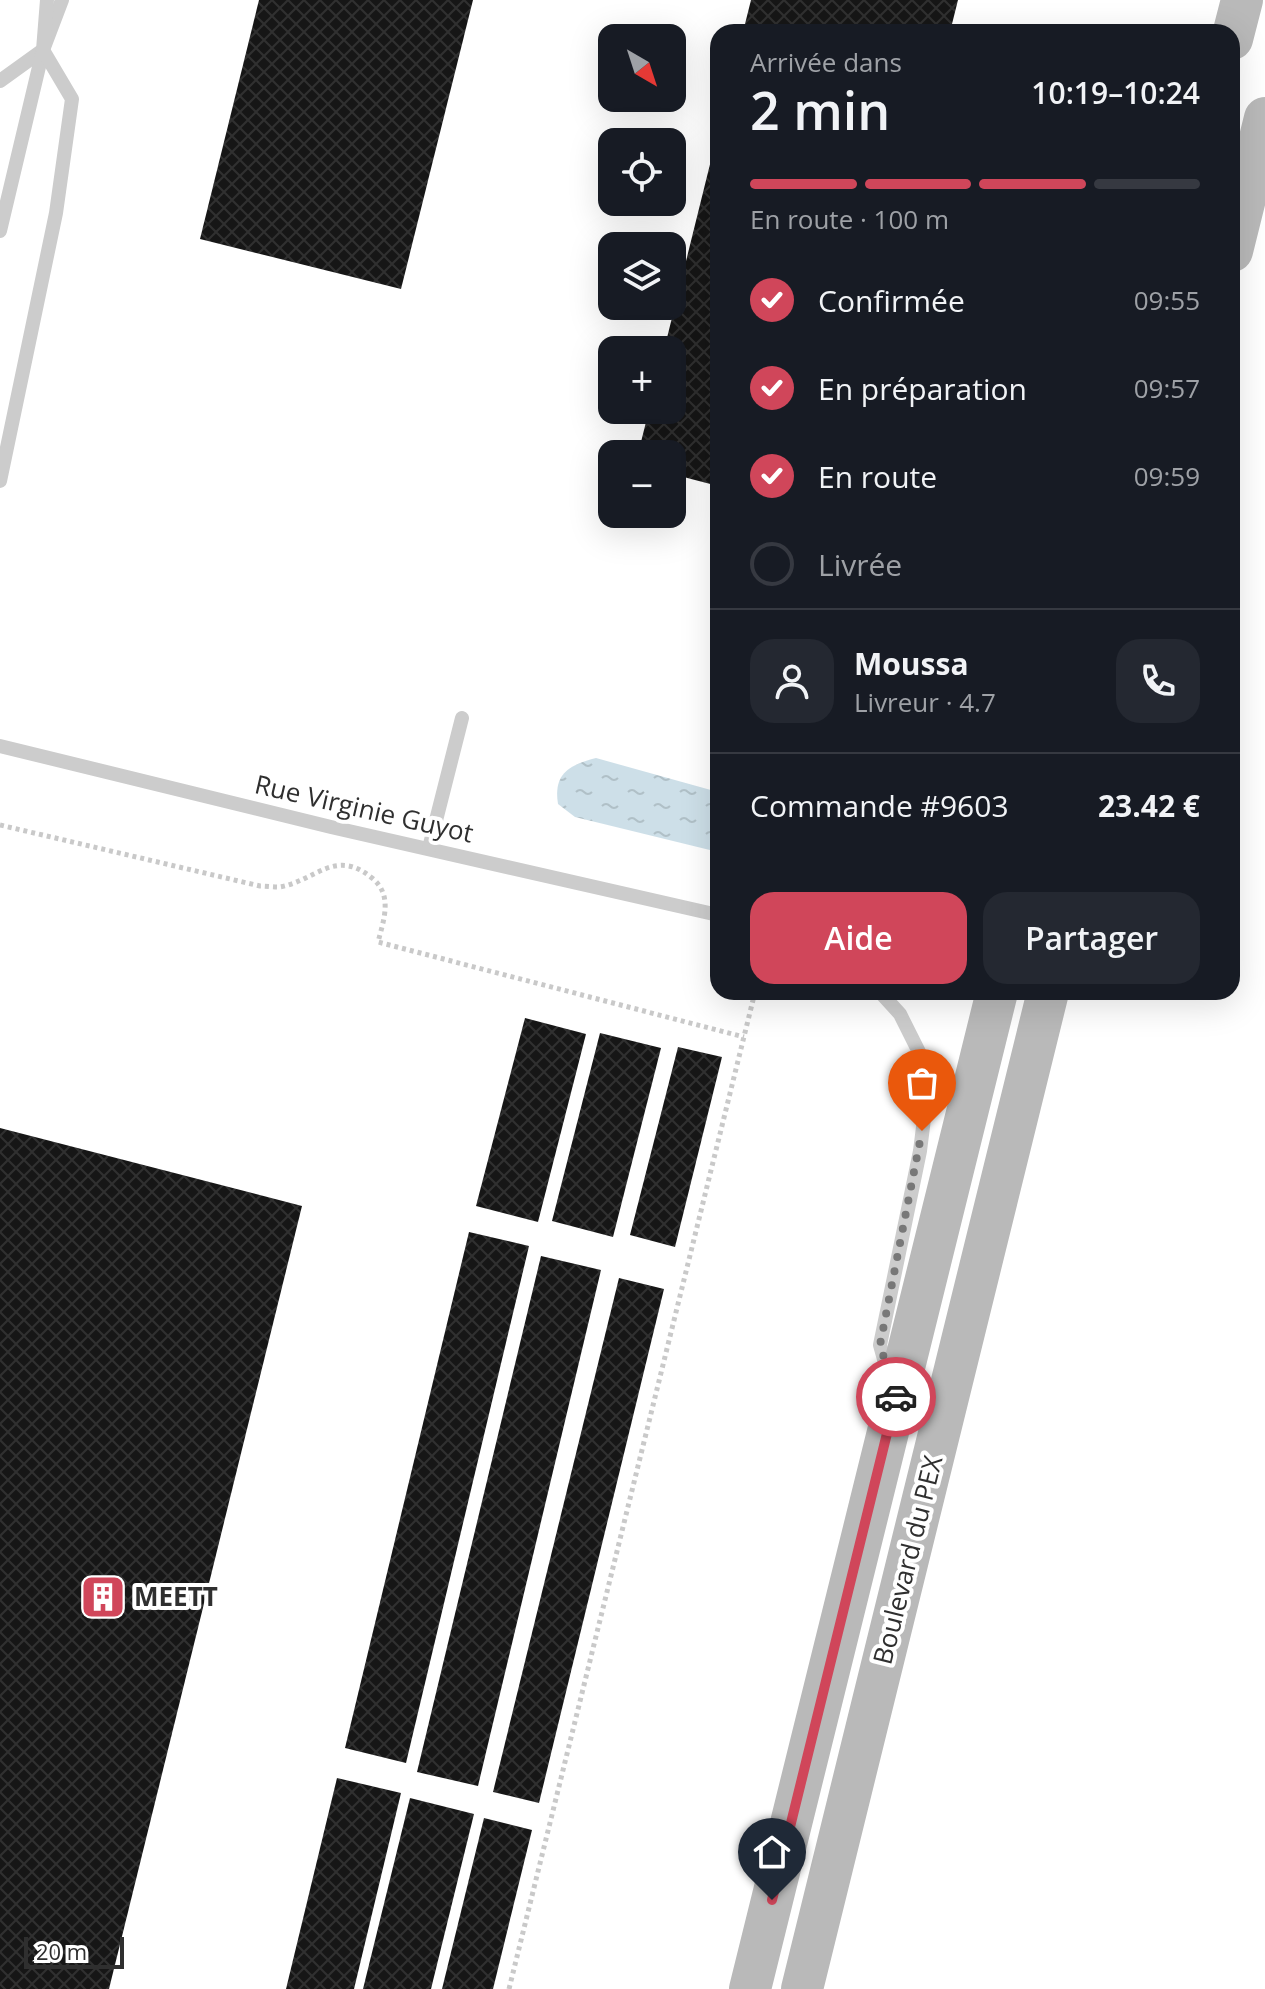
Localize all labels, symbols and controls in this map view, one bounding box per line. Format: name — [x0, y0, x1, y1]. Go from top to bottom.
north arrow — [598, 24, 686, 112]
map controls — [598, 24, 686, 528]
text: Arrivée dans — [750, 44, 902, 80]
text: 10:19–10:24 — [1031, 72, 1200, 113]
text: 2 min — [750, 74, 890, 145]
button: locate — [598, 128, 686, 216]
text: En route · 100 m — [750, 201, 949, 237]
button: layers — [598, 232, 686, 320]
icon: check — [750, 278, 794, 322]
text: Confirmée — [818, 280, 965, 321]
text: 09:55 — [1134, 282, 1200, 318]
button: + — [598, 336, 686, 424]
icon: check — [750, 366, 794, 410]
text: En préparation — [818, 368, 1027, 409]
text: 09:57 — [1134, 370, 1200, 406]
button: − — [598, 440, 686, 528]
icon: check — [750, 454, 794, 498]
text: En route — [818, 456, 937, 497]
text: 09:59 — [1134, 458, 1200, 494]
text: Livrée — [818, 544, 902, 585]
button: person — [750, 639, 834, 723]
button: phone — [1116, 639, 1200, 723]
text: Moussa — [854, 643, 969, 684]
text: Livreur · 4.7 — [854, 684, 996, 720]
street label: Rue Virginie Guyot — [251, 765, 477, 851]
text: Commande #9603 — [750, 785, 1009, 826]
text: 23.42 € — [1098, 785, 1200, 826]
button: Aide — [750, 892, 967, 984]
button: Partager — [983, 892, 1200, 984]
pin — [888, 1049, 956, 1131]
icon: bag — [900, 1061, 944, 1105]
courier — [856, 1357, 936, 1437]
icon: car — [874, 1375, 918, 1419]
street label: Boulevard du PEX — [864, 1452, 950, 1668]
building icon: MEETT — [79, 1573, 127, 1621]
place label: MEETT — [134, 1578, 218, 1614]
pin — [738, 1818, 806, 1900]
icon: home — [750, 1830, 794, 1874]
scale bar — [24, 1933, 124, 1969]
text: 20 m — [36, 1936, 87, 1966]

